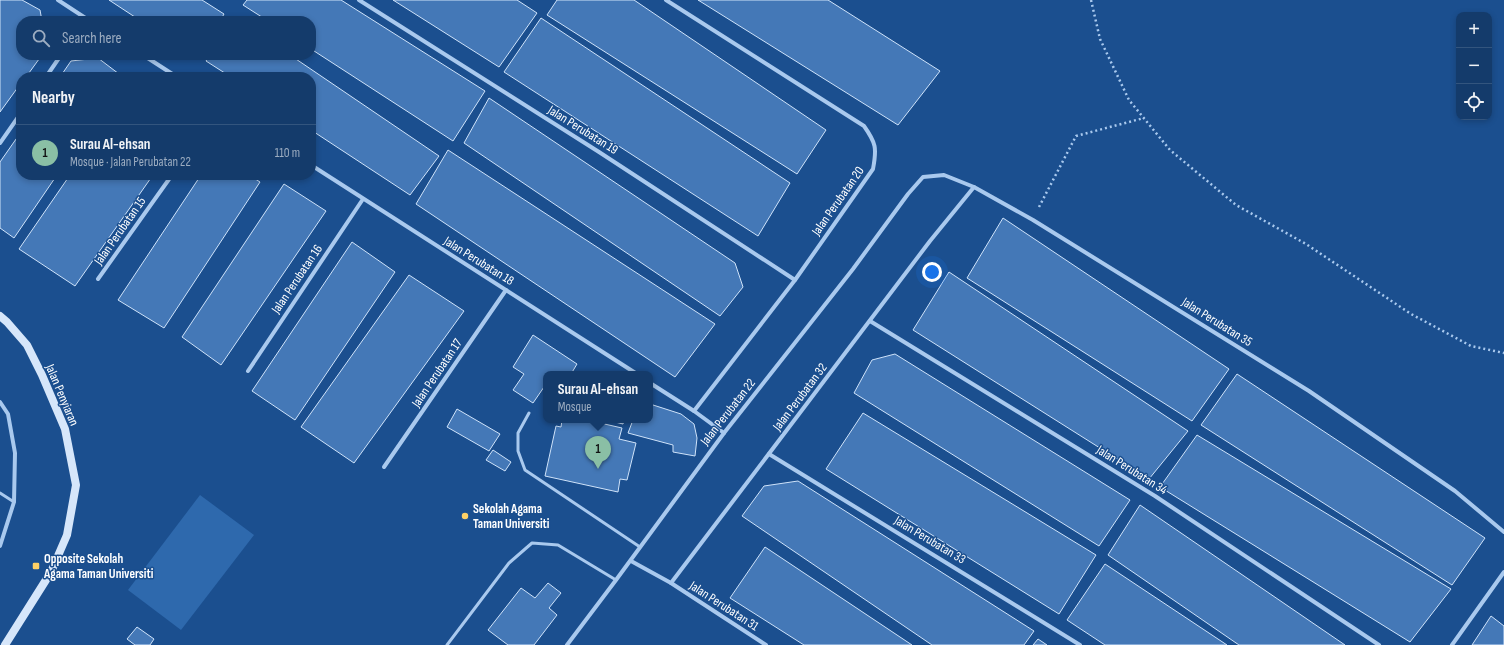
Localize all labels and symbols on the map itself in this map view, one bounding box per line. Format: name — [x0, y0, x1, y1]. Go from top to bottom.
street label: Jalan Perubatan 19 — [544, 102, 621, 158]
street label: Jalan Perubatan 20 — [808, 163, 868, 239]
street label: Jalan Perubatan 15 — [90, 194, 149, 269]
street label: Jalan Perubatan 18 — [440, 233, 517, 289]
street label: Jalan Perubatan 16 — [268, 241, 326, 317]
your location — [922, 262, 942, 282]
street label: Jalan Perubatan 35 — [1178, 293, 1255, 350]
street label: Jalan Perubatan 17 — [408, 335, 466, 411]
street label: Jalan Perubatan 32 — [769, 360, 831, 435]
street label: Jalan Penyiaran — [41, 361, 82, 428]
street label: Jalan Perubatan 22 — [696, 375, 759, 449]
pin: 1 — [585, 436, 611, 469]
street label: Jalan Perubatan 34 — [1093, 441, 1171, 498]
place label: Sekolah Agama Taman Universiti — [473, 501, 550, 532]
marker: Sekolah Agama Taman Universiti — [460, 511, 470, 521]
street label: Jalan Perubatan 33 — [891, 512, 969, 568]
place label: Opposite Sekolah Agama Taman Universiti — [43, 551, 154, 582]
marker: Opposite Sekolah Agama Taman Universiti — [31, 561, 41, 571]
street label: Jalan Perubatan 31 — [685, 577, 762, 635]

